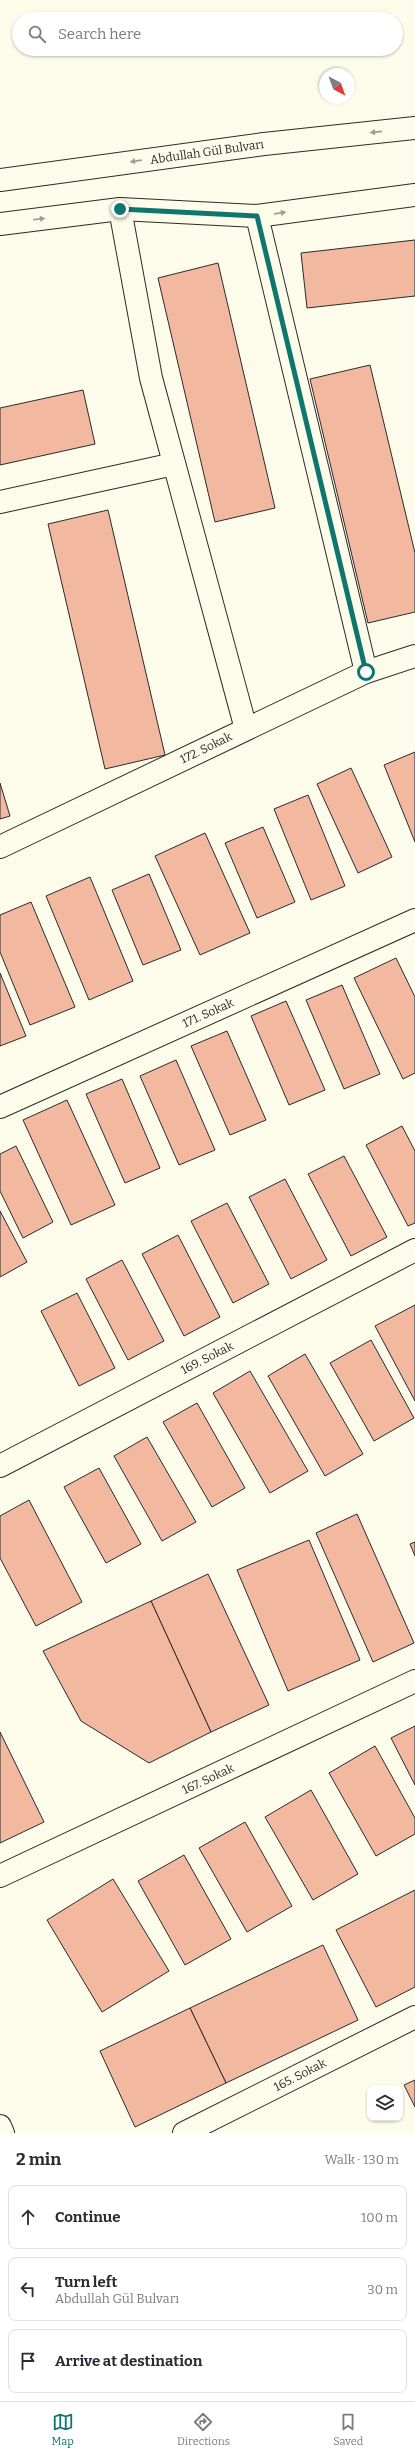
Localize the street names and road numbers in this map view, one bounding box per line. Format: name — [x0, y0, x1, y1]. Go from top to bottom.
street label: Abdullah Gül Bulvarı — [149, 137, 265, 167]
street label: 172. Sokak — [178, 729, 234, 767]
street label: 171. Sokak — [180, 995, 236, 1030]
street label: 169. Sokak — [178, 1339, 236, 1377]
street label: 167. Sokak — [180, 1761, 236, 1797]
street label: 165. Sokak — [272, 2056, 329, 2094]

